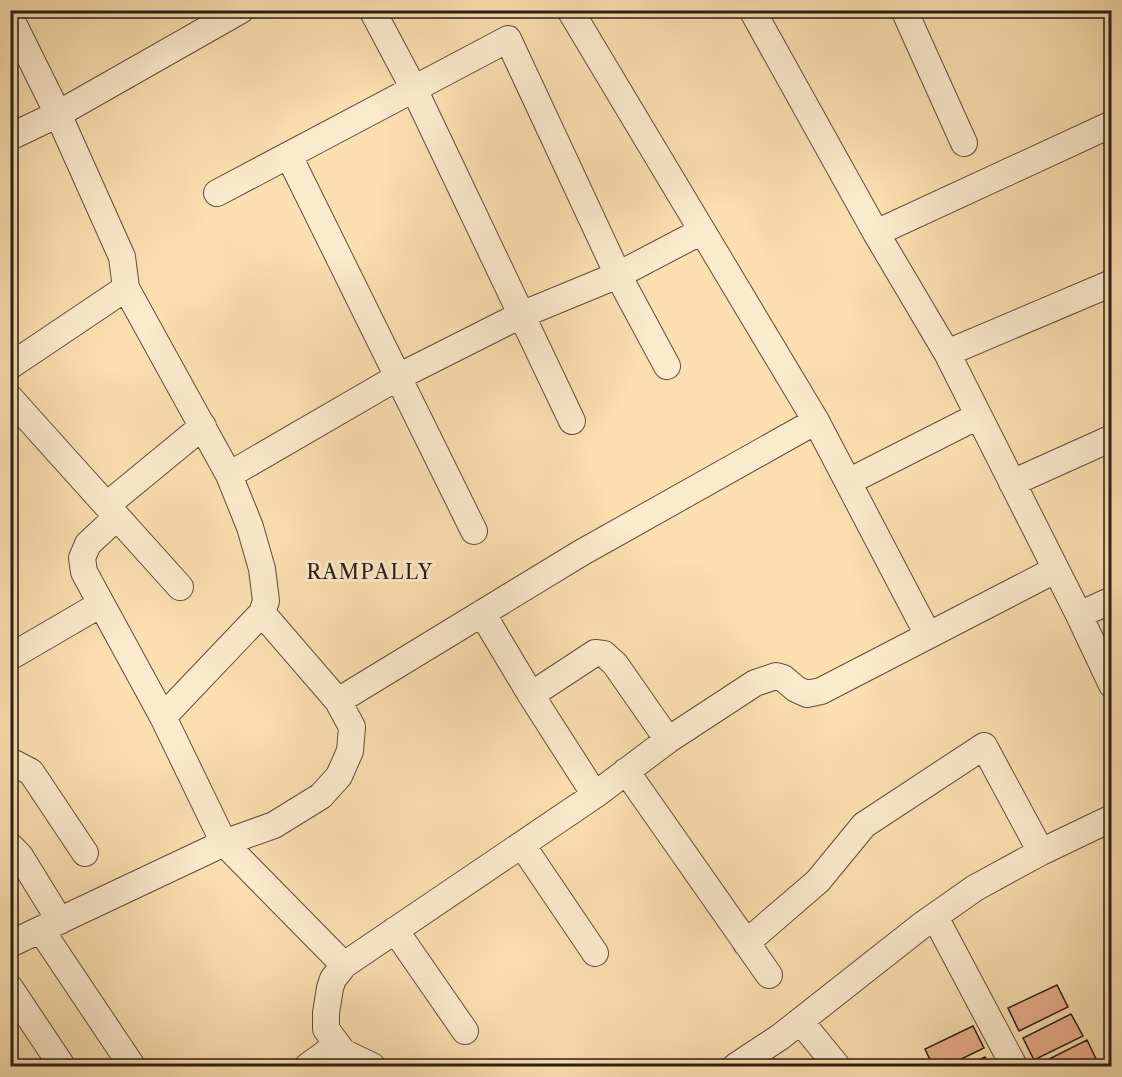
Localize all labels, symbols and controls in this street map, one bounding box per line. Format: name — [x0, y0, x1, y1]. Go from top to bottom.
district label: RAMPALLY — [306, 560, 434, 584]

